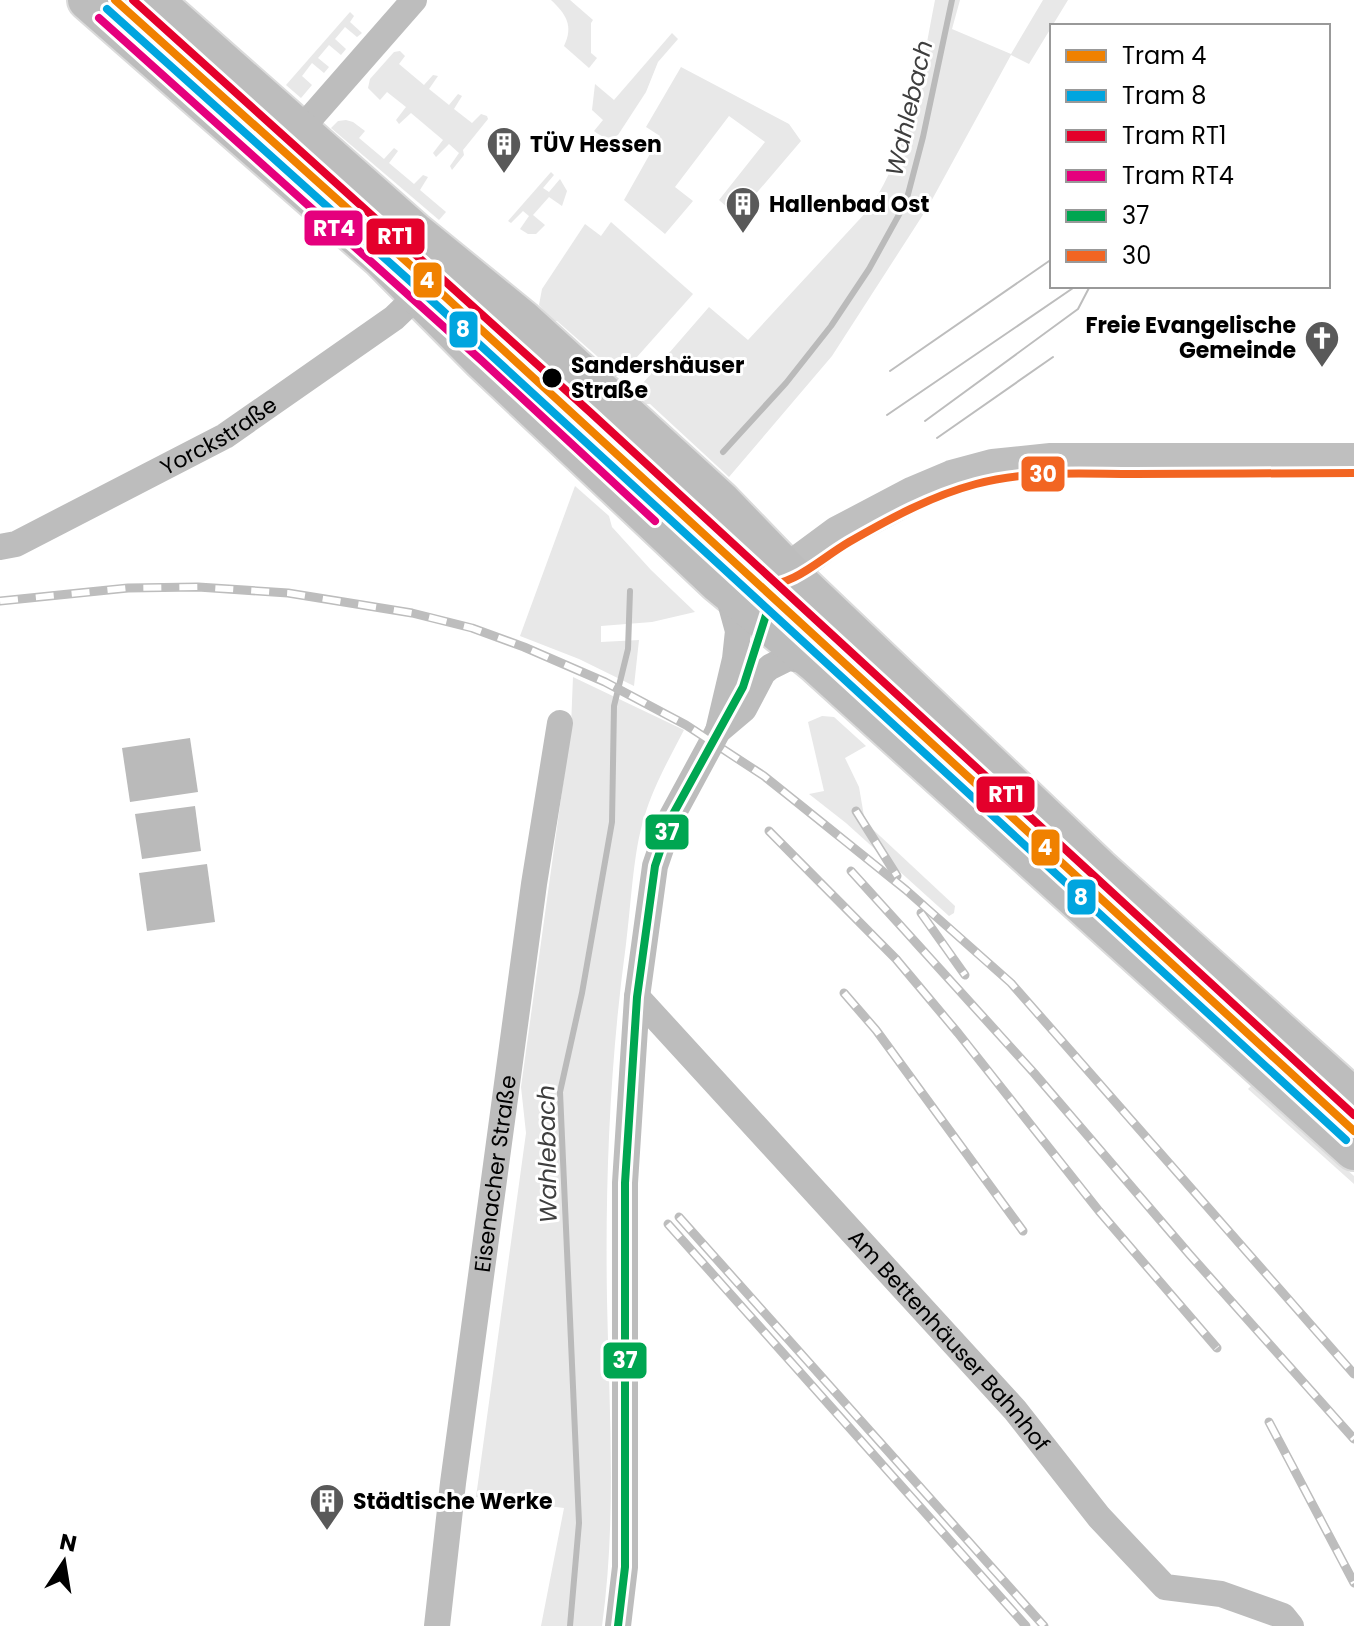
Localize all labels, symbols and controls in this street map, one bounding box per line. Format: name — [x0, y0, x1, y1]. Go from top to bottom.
legend — [1050, 24, 1330, 288]
water label: Wahlebach — [877, 37, 941, 179]
text: Tram 4 — [1122, 39, 1206, 72]
text: Tram 8 — [1122, 79, 1206, 112]
text: Tram RT1 — [1122, 119, 1227, 152]
building icon: TÜV Hessen — [485, 125, 523, 175]
place label: TÜV Hessen — [530, 129, 662, 160]
text: Tram RT4 — [1122, 159, 1234, 192]
building icon: Hallenbad Ost — [724, 185, 762, 235]
place label: Hallenbad Ost — [769, 189, 929, 220]
text: 37 — [1122, 199, 1149, 232]
line badge: RT4 — [303, 209, 364, 247]
text: RT4 — [313, 213, 355, 244]
line badge: RT1 — [365, 217, 426, 256]
text: RT1 — [377, 221, 413, 252]
text: 30 — [1122, 239, 1151, 272]
line badge: 4 — [412, 261, 443, 299]
text: 4 — [420, 265, 435, 296]
line badge: 8 — [448, 310, 479, 349]
place label: Freie Evangelische Gemeinde — [1085, 310, 1296, 366]
text: 8 — [456, 314, 470, 345]
church icon: Freie Evangelische Gemeinde — [1303, 319, 1341, 369]
place label: Sandershäuser Straße — [571, 350, 744, 406]
marker: Sandershäuser Straße — [540, 366, 564, 390]
street label: Yorckstraße — [155, 389, 283, 482]
line badge: 30 — [1020, 455, 1066, 493]
text: 30 — [1029, 459, 1057, 490]
line badge: RT1 — [975, 775, 1036, 814]
text: RT1 — [988, 779, 1024, 810]
line badge: 37 — [644, 813, 690, 851]
text: 37 — [654, 817, 680, 848]
line badge: 4 — [1030, 828, 1061, 867]
text: 4 — [1038, 832, 1053, 863]
line badge: 8 — [1066, 878, 1097, 916]
text: 8 — [1074, 882, 1088, 913]
street label: Eisenacher Straße — [466, 1073, 523, 1274]
water label: Wahlebach — [529, 1085, 565, 1223]
street label: Am Bettenhäuser Bahnhof — [841, 1222, 1057, 1458]
line badge: 37 — [602, 1341, 648, 1380]
text: 37 — [612, 1345, 638, 1376]
building icon: Städtische Werke — [308, 1482, 346, 1532]
place label: Städtische Werke — [353, 1486, 553, 1517]
north arrow — [24, 1522, 104, 1602]
text: N — [57, 1526, 79, 1560]

